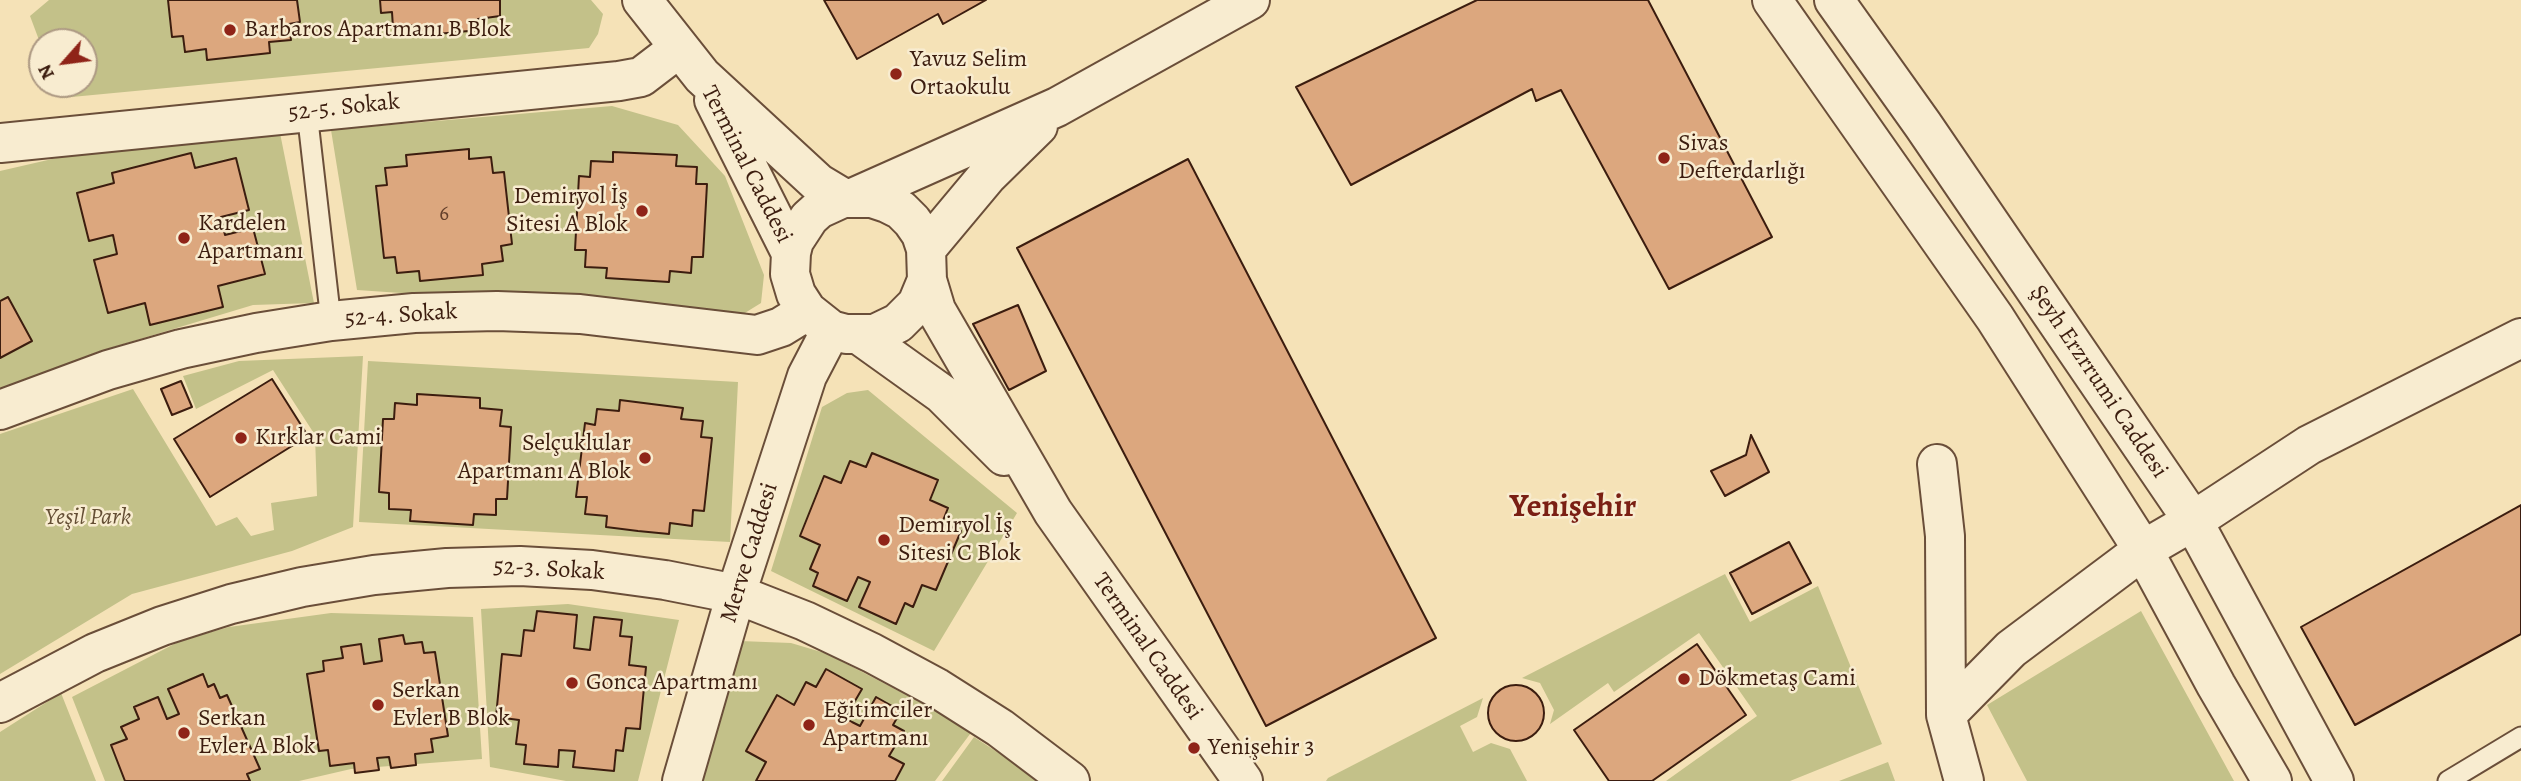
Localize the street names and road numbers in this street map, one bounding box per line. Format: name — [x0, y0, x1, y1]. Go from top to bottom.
street label: Terminal Caddesi — [694, 82, 798, 248]
street label: 52-5. Sokak — [287, 88, 401, 128]
street label: Şeyh Erzrrumi Caddesi — [2023, 280, 2173, 484]
street label: 52-4. Sokak — [344, 298, 458, 334]
street label: Merve Caddesi — [715, 479, 785, 627]
street label: 52-3. Sokak — [492, 553, 606, 587]
street label: Terminal Caddesi — [1086, 568, 1208, 726]

